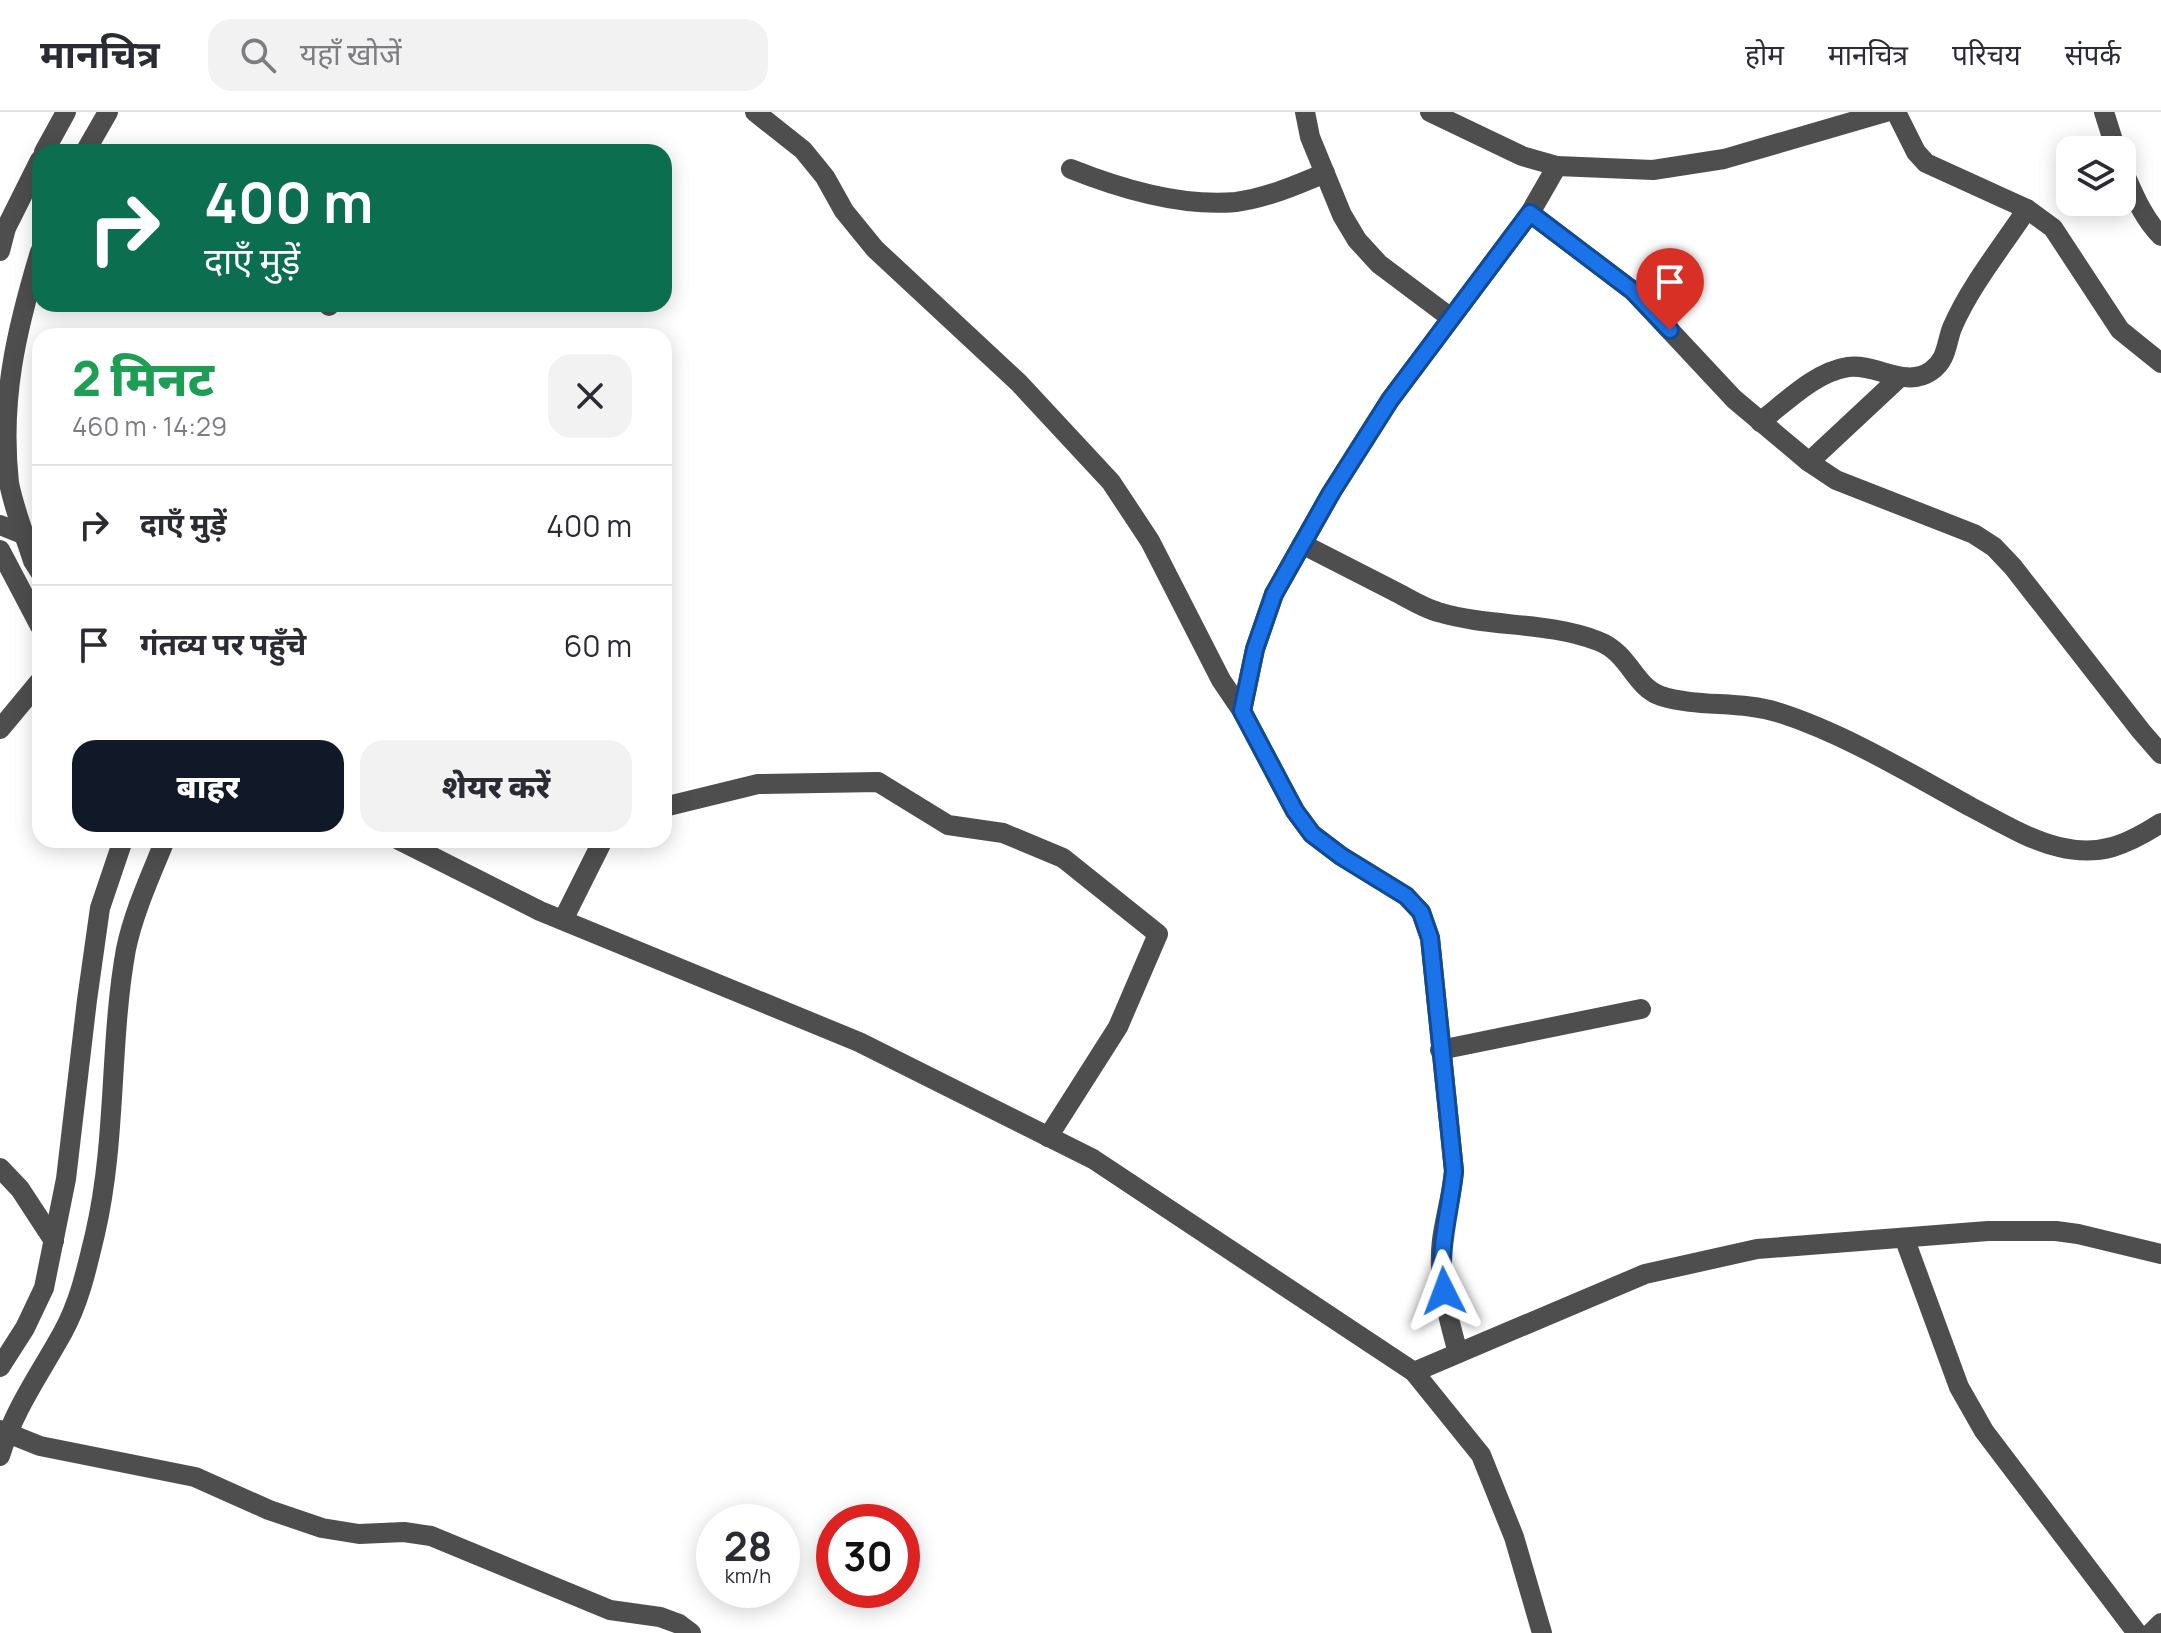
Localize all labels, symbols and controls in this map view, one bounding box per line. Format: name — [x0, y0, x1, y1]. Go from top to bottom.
search box — [208, 19, 768, 91]
text: मानचित्र — [40, 27, 160, 79]
icon: search — [236, 33, 280, 77]
text: यहाँ खोजें — [300, 33, 401, 74]
text: होम — [1745, 35, 1784, 73]
text: मानचित्र — [1828, 35, 1908, 73]
text: परिचय — [1952, 35, 2021, 73]
text: संपर्क — [2065, 35, 2121, 73]
map controls — [2056, 136, 2136, 216]
button: layers — [2056, 136, 2136, 216]
text: 400 m — [204, 163, 373, 240]
icon: right — [72, 176, 176, 280]
text: दाएँ मुड़ें — [204, 236, 300, 285]
pin — [1636, 248, 1704, 330]
icon: arrive — [1648, 260, 1692, 304]
text: 2 मिनट — [72, 345, 214, 410]
button: close — [548, 354, 632, 438]
text: 460 m · 14:29 — [72, 408, 227, 444]
icon: right — [72, 503, 116, 547]
text: दाएँ मुड़ें — [140, 503, 227, 544]
text: 400 m — [546, 505, 632, 546]
icon: arrive — [72, 623, 116, 667]
text: गंतव्य पर पहुँचे — [140, 623, 306, 664]
text: 60 m — [564, 625, 632, 666]
button: बाहर — [72, 740, 344, 832]
button: शेयर करें — [360, 740, 632, 832]
position arrow — [1402, 1249, 1486, 1333]
speed limit sign: 30 — [816, 1504, 920, 1608]
text: 28 — [724, 1518, 772, 1573]
text: km/h — [725, 1562, 771, 1589]

